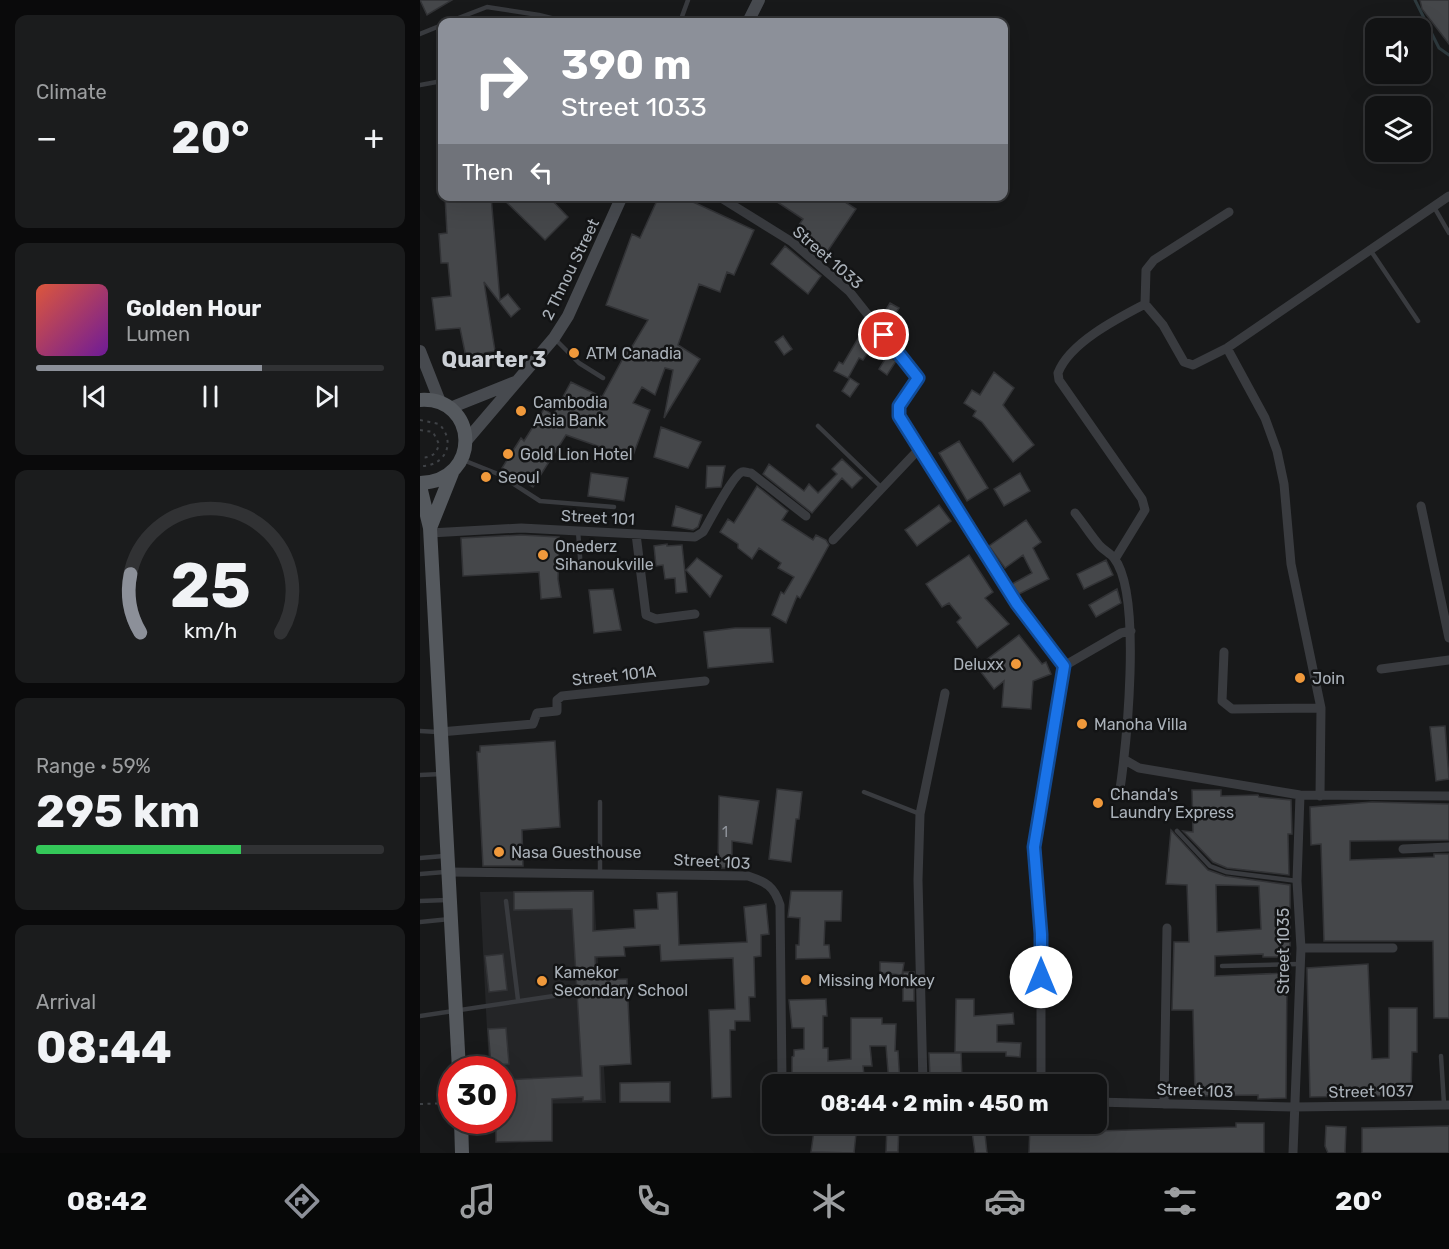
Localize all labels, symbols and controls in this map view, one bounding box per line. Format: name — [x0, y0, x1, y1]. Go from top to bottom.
map controls — [1365, 18, 1431, 162]
button: sound — [1365, 18, 1431, 84]
text: 390 m — [561, 40, 692, 90]
icon: right — [462, 42, 540, 120]
text: Climate — [36, 80, 107, 104]
text: Street 1033 — [561, 91, 707, 123]
button: layers — [1365, 96, 1431, 162]
text: 20° — [171, 111, 250, 164]
text: − — [36, 118, 57, 157]
text: + — [363, 118, 384, 157]
icon: left — [525, 156, 558, 189]
text: Then — [462, 159, 513, 186]
street label: 2 Thnou Street — [538, 215, 603, 323]
street label: Street 1033 — [789, 222, 867, 293]
text: Golden Hour — [126, 295, 261, 322]
pin — [858, 309, 909, 360]
icon: arrive — [867, 318, 900, 351]
text: Lumen — [126, 322, 190, 346]
place label: ATM Canadia — [586, 344, 682, 363]
district label: Quarter 3 — [442, 346, 546, 373]
marker: ATM Canadia — [567, 346, 581, 360]
icon: previous — [78, 380, 111, 413]
icon: pause — [194, 380, 227, 413]
icon: next — [310, 380, 343, 413]
place label: Cambodia Asia Bank — [533, 393, 608, 430]
marker: Cambodia Asia Bank — [514, 404, 528, 418]
place label: Gold Lion Hotel — [520, 445, 633, 464]
marker: Gold Lion Hotel — [501, 447, 515, 461]
place label: Seoul — [498, 468, 540, 487]
marker: Seoul — [479, 470, 493, 484]
street label: Street 101 — [561, 506, 635, 529]
place label: Onederz Sihanoukville — [555, 537, 654, 574]
marker: Onederz Sihanoukville — [536, 548, 550, 562]
text: 25 — [170, 550, 250, 624]
text: km/h — [183, 619, 237, 644]
place label: Deluxx — [953, 655, 1004, 674]
marker: Deluxx — [1009, 657, 1023, 671]
street label: Street 101A — [571, 662, 657, 689]
place label: Join — [1312, 669, 1345, 688]
marker: Join — [1293, 671, 1307, 685]
place label: Manoha Villa — [1094, 715, 1187, 734]
marker: Manoha Villa — [1075, 717, 1089, 731]
text: Range · 59% — [36, 754, 151, 778]
text: 295 km — [36, 785, 200, 838]
place label: Chanda's Laundry Express — [1110, 785, 1234, 822]
marker: Chanda's Laundry Express — [1091, 796, 1105, 810]
house number: 1 — [722, 824, 728, 841]
place label: Nasa Guesthouse — [511, 843, 641, 862]
marker: Nasa Guesthouse — [492, 845, 506, 859]
street label: Street 103 — [673, 850, 751, 873]
street label: Street 1035 — [1274, 908, 1293, 994]
position arrow — [1009, 945, 1073, 1009]
place label: Kamekor Secondary School — [554, 963, 688, 1000]
place label: Missing Monkey — [818, 971, 935, 990]
marker: Missing Monkey — [799, 973, 813, 987]
marker: Kamekor Secondary School — [535, 974, 549, 988]
text: Arrival — [36, 990, 96, 1014]
text: 08:44 — [36, 1021, 172, 1074]
speed limit sign: 30 — [438, 1056, 516, 1134]
street label: Street 103 — [1156, 1080, 1234, 1101]
street label: Street 1037 — [1328, 1081, 1414, 1102]
text: 08:44 · 2 min · 450 m — [820, 1090, 1049, 1117]
icon: directions — [281, 1180, 323, 1222]
icon: music — [457, 1180, 499, 1222]
icon: phone — [632, 1180, 674, 1222]
icon: climate — [808, 1180, 850, 1222]
icon: car — [984, 1180, 1026, 1222]
icon: filters — [1159, 1180, 1201, 1222]
text: 08:42 — [67, 1185, 147, 1217]
text: 20° — [1335, 1185, 1382, 1217]

